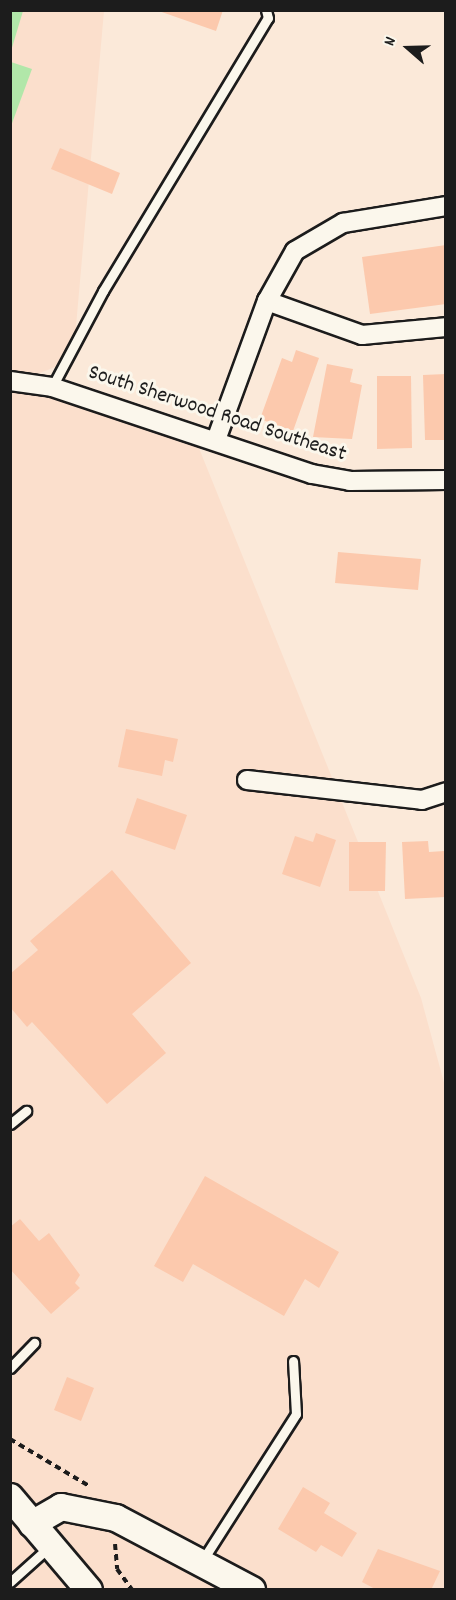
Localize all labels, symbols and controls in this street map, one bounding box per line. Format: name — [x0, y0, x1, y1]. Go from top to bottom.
north arrow — [378, 18, 438, 78]
text: N — [378, 34, 403, 49]
street label: South Sherwood Road Southeast — [85, 360, 349, 468]

